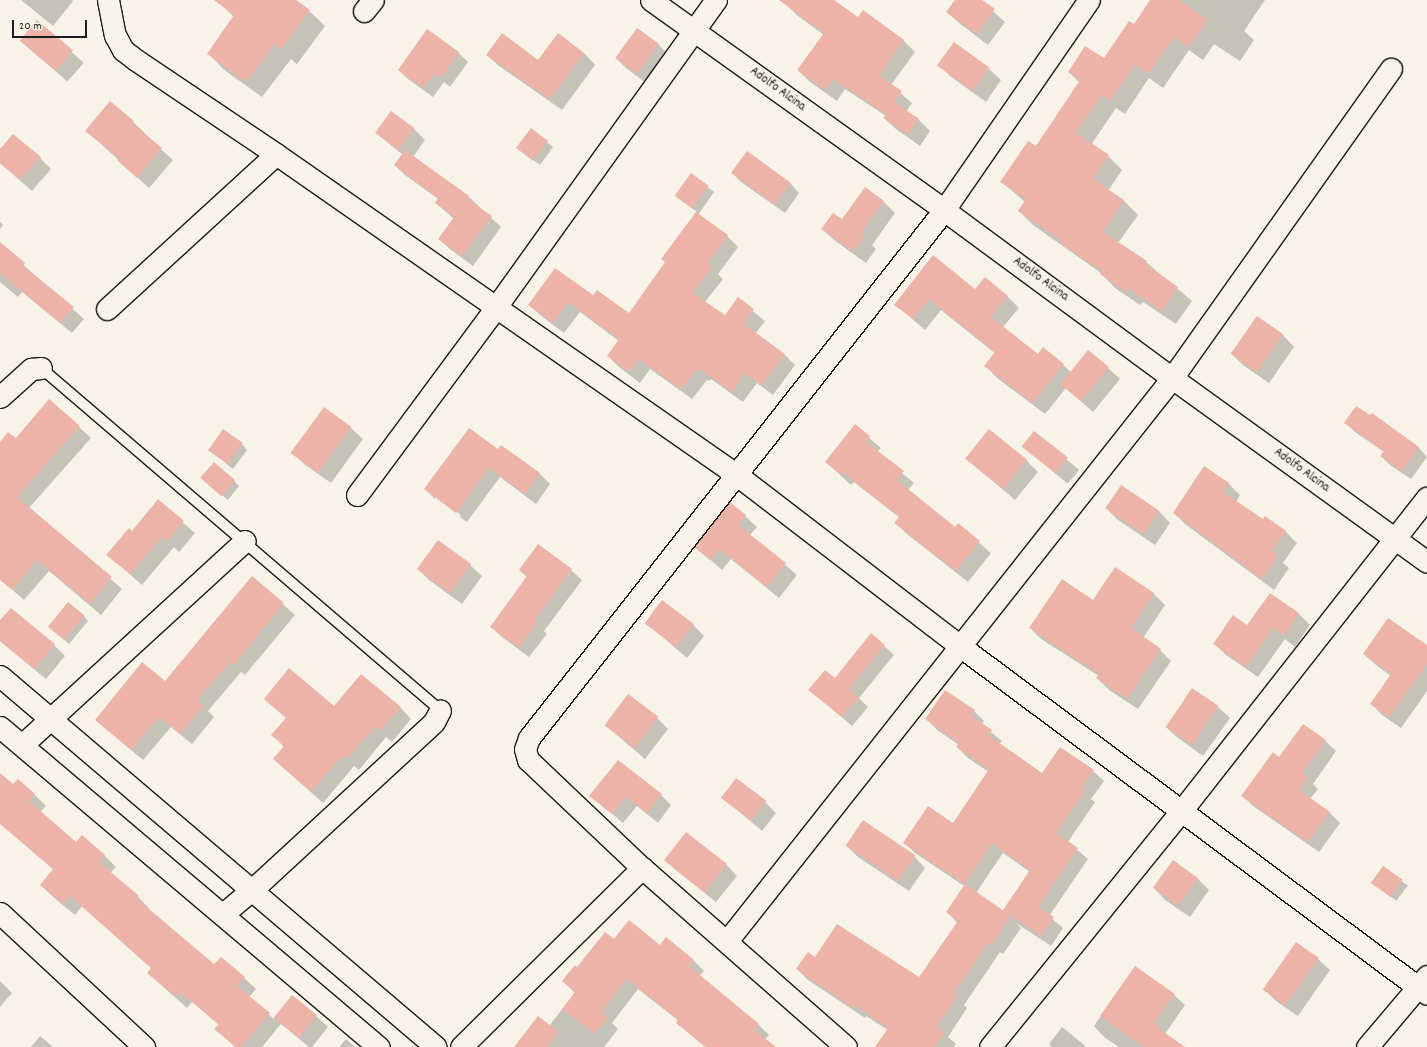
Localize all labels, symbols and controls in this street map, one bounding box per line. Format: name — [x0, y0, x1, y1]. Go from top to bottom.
scale bar — [14, 12, 89, 38]
text: 20 m — [19, 18, 42, 35]
street label: Adolfo Alcina — [746, 64, 808, 116]
street label: Adolfo Alcina — [1009, 254, 1071, 306]
street label: Adolfo Alcina — [1270, 445, 1332, 497]

